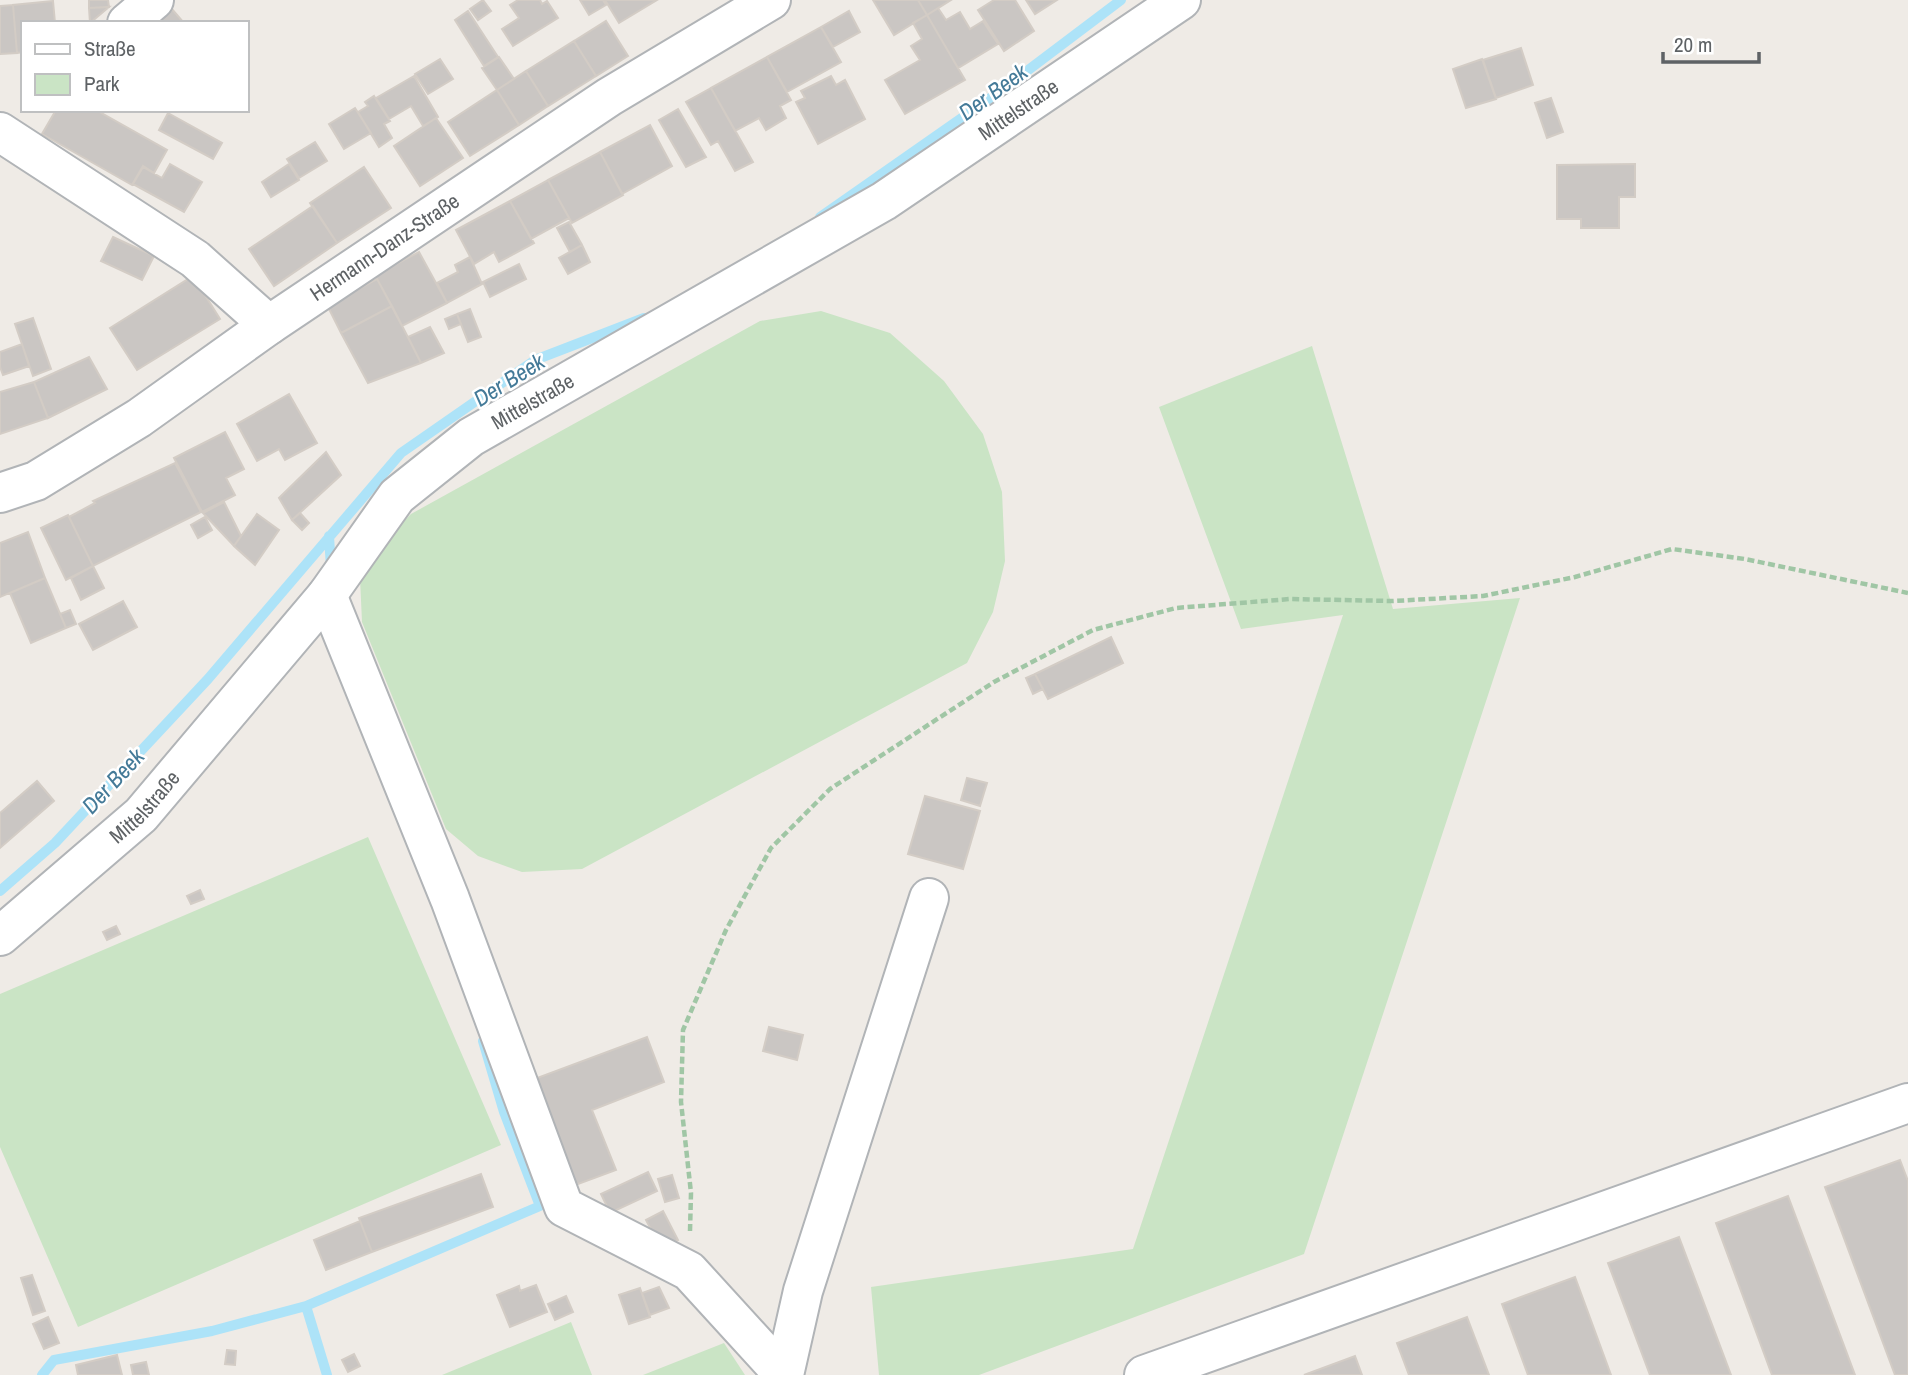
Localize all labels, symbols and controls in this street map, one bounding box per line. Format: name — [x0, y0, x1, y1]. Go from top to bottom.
legend — [21, 21, 248, 112]
scale bar — [1663, 21, 1759, 65]
text: 20 m — [1674, 30, 1712, 59]
text: Straße — [84, 34, 136, 63]
water label: Der Beek — [952, 55, 1035, 127]
text: Park — [84, 69, 120, 98]
street label: Mittelstraße — [973, 72, 1064, 147]
street label: Hermann-Danz-Straße — [304, 186, 465, 307]
water label: Der Beek — [467, 345, 552, 414]
street label: Mittelstraße — [486, 366, 579, 436]
water label: Der Beek — [74, 740, 152, 820]
street label: Mittelstraße — [103, 764, 186, 850]

